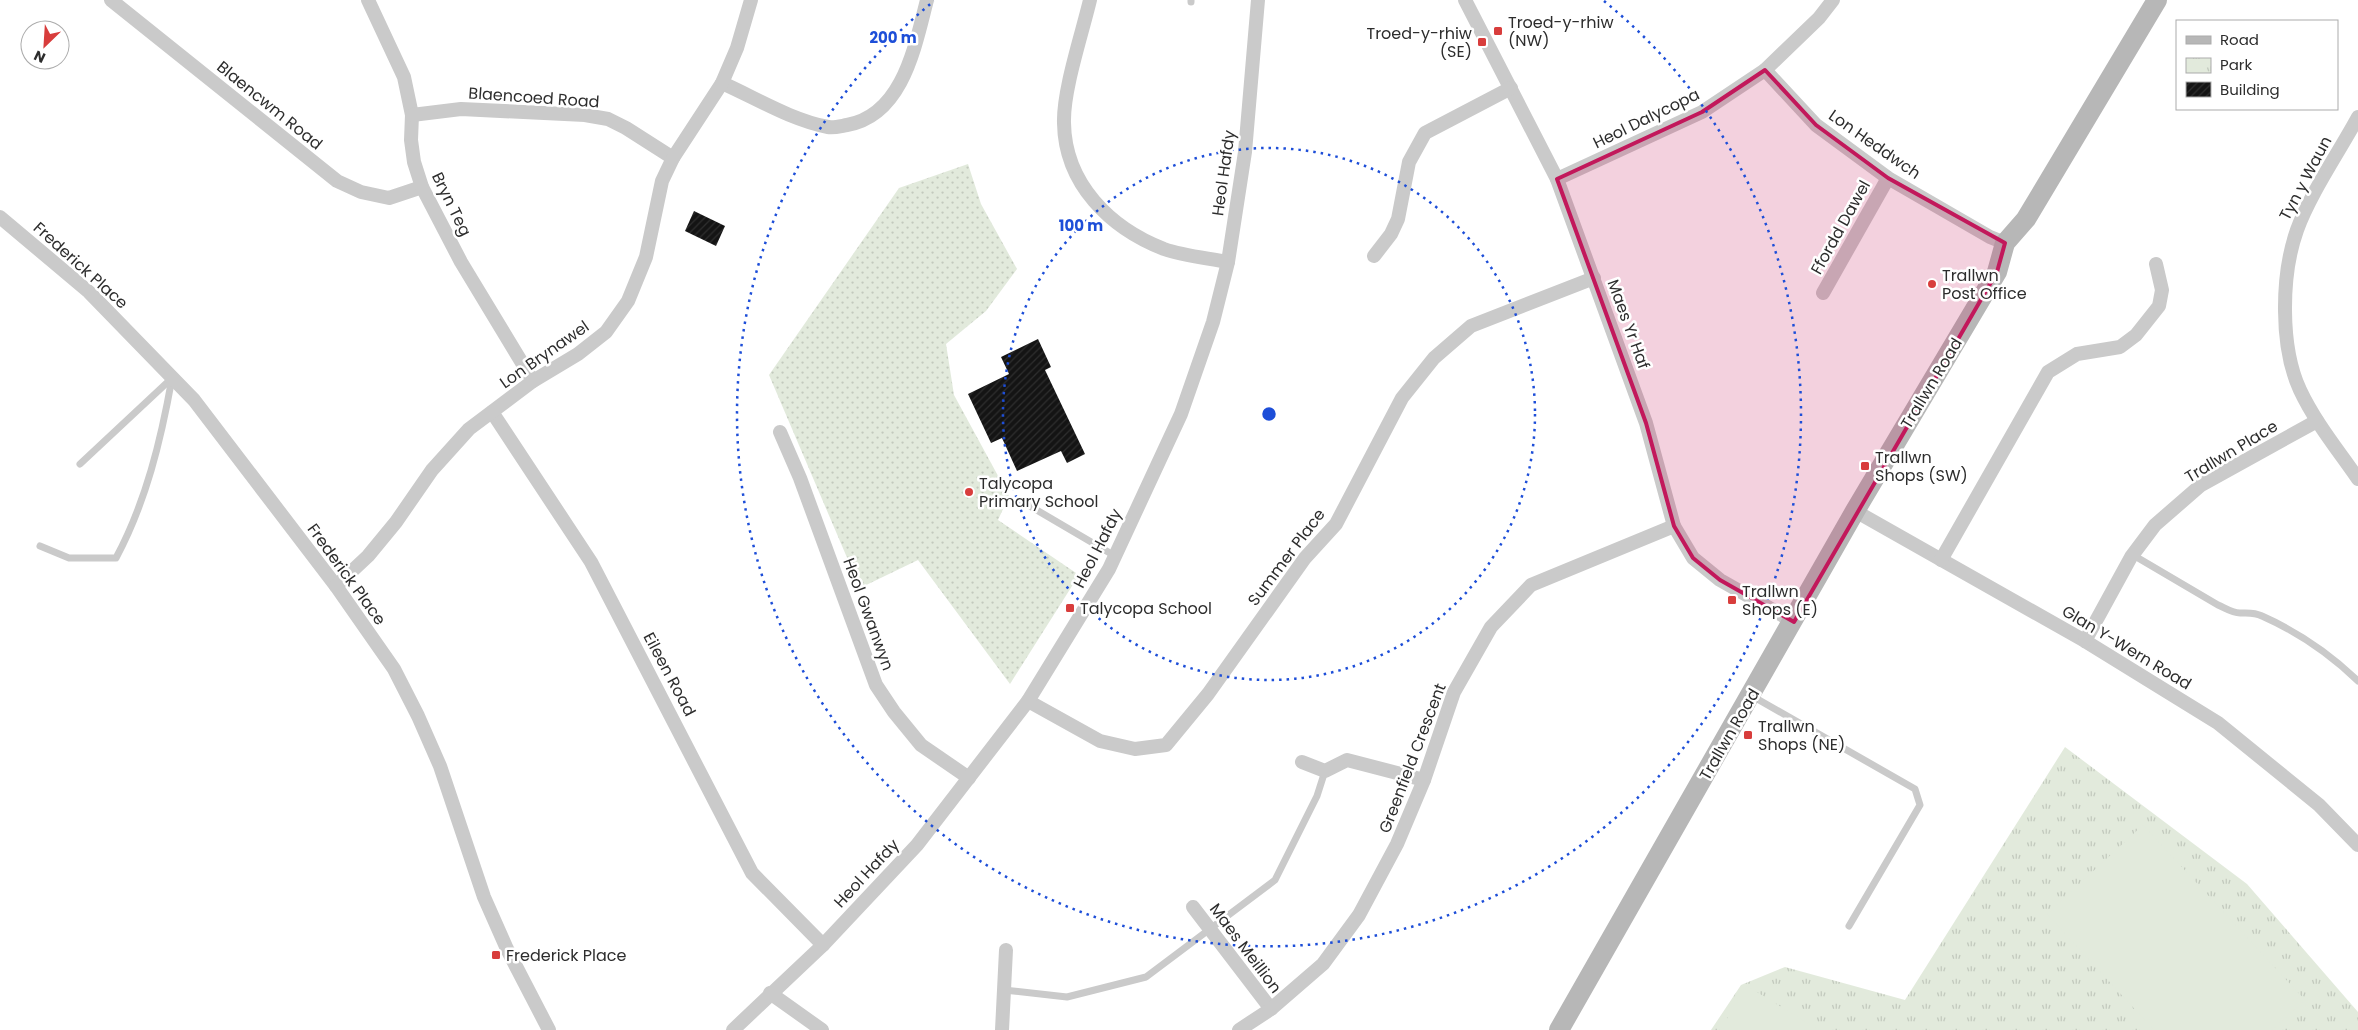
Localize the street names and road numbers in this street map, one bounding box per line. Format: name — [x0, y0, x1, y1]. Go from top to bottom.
street label: Blaencwm Road — [212, 56, 327, 155]
street label: Blaencoed Road — [468, 81, 600, 114]
street label: Heol Dalycopa — [1589, 83, 1703, 154]
street label: Lon Heddwch — [1824, 104, 1925, 185]
street label: Heol Hafdy — [1206, 129, 1241, 217]
street label: Tyn y Waun — [2274, 132, 2337, 224]
street label: Bryn Teg — [426, 168, 477, 240]
street label: Ffordd Dawel — [1805, 176, 1876, 279]
street label: Frederick Place — [28, 217, 133, 314]
street label: Maes Yr Haf — [1602, 276, 1655, 372]
street label: Lon Brynawel — [495, 315, 594, 394]
street label: Trallwn Road — [1895, 333, 1968, 433]
street label: Trallwn Place — [2181, 415, 2282, 488]
street label: Summer Place — [1242, 504, 1331, 611]
street label: Heol Hafdy — [1068, 505, 1127, 592]
street label: Frederick Place — [302, 519, 391, 630]
street label: Heol Gwanwyn — [837, 555, 900, 674]
street label: Glan Y-Wern Road — [2058, 600, 2196, 695]
street label: Eileen Road — [638, 628, 701, 720]
street label: Greenfield Crescent — [1373, 680, 1452, 836]
street label: Trallwn Road — [1694, 684, 1765, 784]
street label: Heol Hafdy — [828, 834, 904, 913]
street label: Maes Meillion — [1204, 899, 1287, 998]

